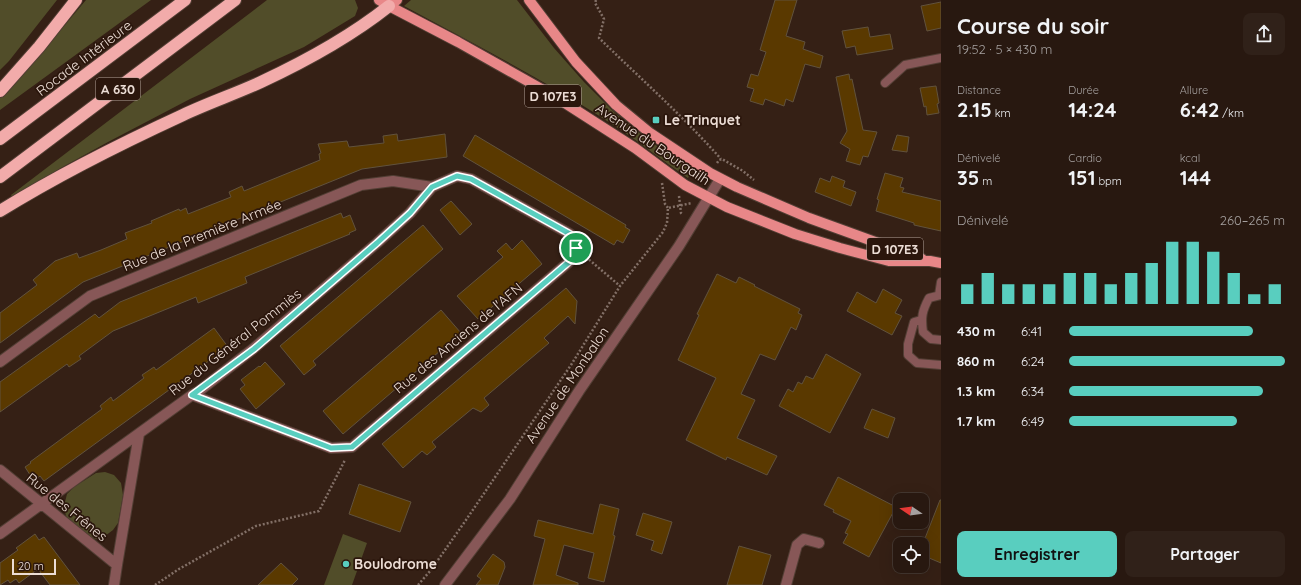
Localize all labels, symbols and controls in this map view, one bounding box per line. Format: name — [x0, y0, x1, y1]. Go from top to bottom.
text: Course du soir — [957, 12, 1109, 40]
button: share — [1243, 13, 1285, 55]
street label: Rocade Intérieure — [33, 16, 135, 100]
text: 19:52 · 5 × 430 m — [957, 41, 1052, 57]
road number: A 630 — [96, 78, 140, 100]
text: Distance — [957, 83, 1001, 97]
text: Durée — [1068, 83, 1099, 97]
text: Allure — [1180, 83, 1208, 97]
road number: D 107E3 — [525, 85, 581, 107]
text: 2.15 — [957, 97, 992, 122]
text: 14:24 — [1068, 97, 1116, 122]
text: 6:42 — [1180, 97, 1219, 122]
street label: Avenue du Bourgailh — [592, 99, 714, 189]
text: km — [992, 106, 1011, 120]
text: /km — [1219, 106, 1244, 120]
place label: Le Trinquet — [664, 111, 741, 129]
marker: Le Trinquet — [651, 115, 661, 125]
text: Dénivelé — [957, 151, 1001, 165]
text: Cardio — [1068, 151, 1102, 165]
text: kcal — [1180, 151, 1200, 165]
text: 35 — [957, 165, 979, 190]
text: 151 — [1068, 165, 1095, 190]
text: 144 — [1180, 165, 1211, 190]
text: m — [979, 174, 992, 188]
text: bpm — [1095, 174, 1122, 188]
street label: Rue de la Première Armée — [120, 195, 284, 275]
text: Dénivelé — [957, 212, 1008, 228]
text: 260–265 m — [1220, 212, 1285, 228]
pin — [559, 231, 593, 265]
icon: arrive — [565, 237, 587, 259]
road number: D 107E3 — [867, 238, 923, 260]
street label: Rue des Anciens de l'AFN — [390, 279, 526, 397]
street label: Rue du Général Pommiès — [165, 285, 305, 399]
street label: Avenue de Monbalon — [521, 323, 613, 447]
text: 430 m — [957, 323, 995, 339]
text: 6:41 — [1021, 323, 1042, 339]
text: 860 m — [957, 353, 995, 369]
text: 6:24 — [1021, 353, 1044, 369]
text: 1.3 km — [957, 383, 995, 399]
text: 6:34 — [1021, 383, 1044, 399]
text: 1.7 km — [957, 413, 995, 429]
text: 6:49 — [1021, 413, 1044, 429]
street label: Rue des Frênes — [23, 469, 111, 545]
north arrow — [893, 493, 929, 529]
map controls — [893, 493, 929, 573]
button: Enregistrer — [957, 531, 1117, 577]
button: Partager — [1125, 531, 1285, 577]
button: locate — [893, 537, 929, 573]
place label: Boulodrome — [354, 555, 437, 573]
scale bar — [12, 557, 56, 576]
text: 20 m — [18, 559, 44, 573]
marker: Boulodrome — [341, 559, 351, 569]

